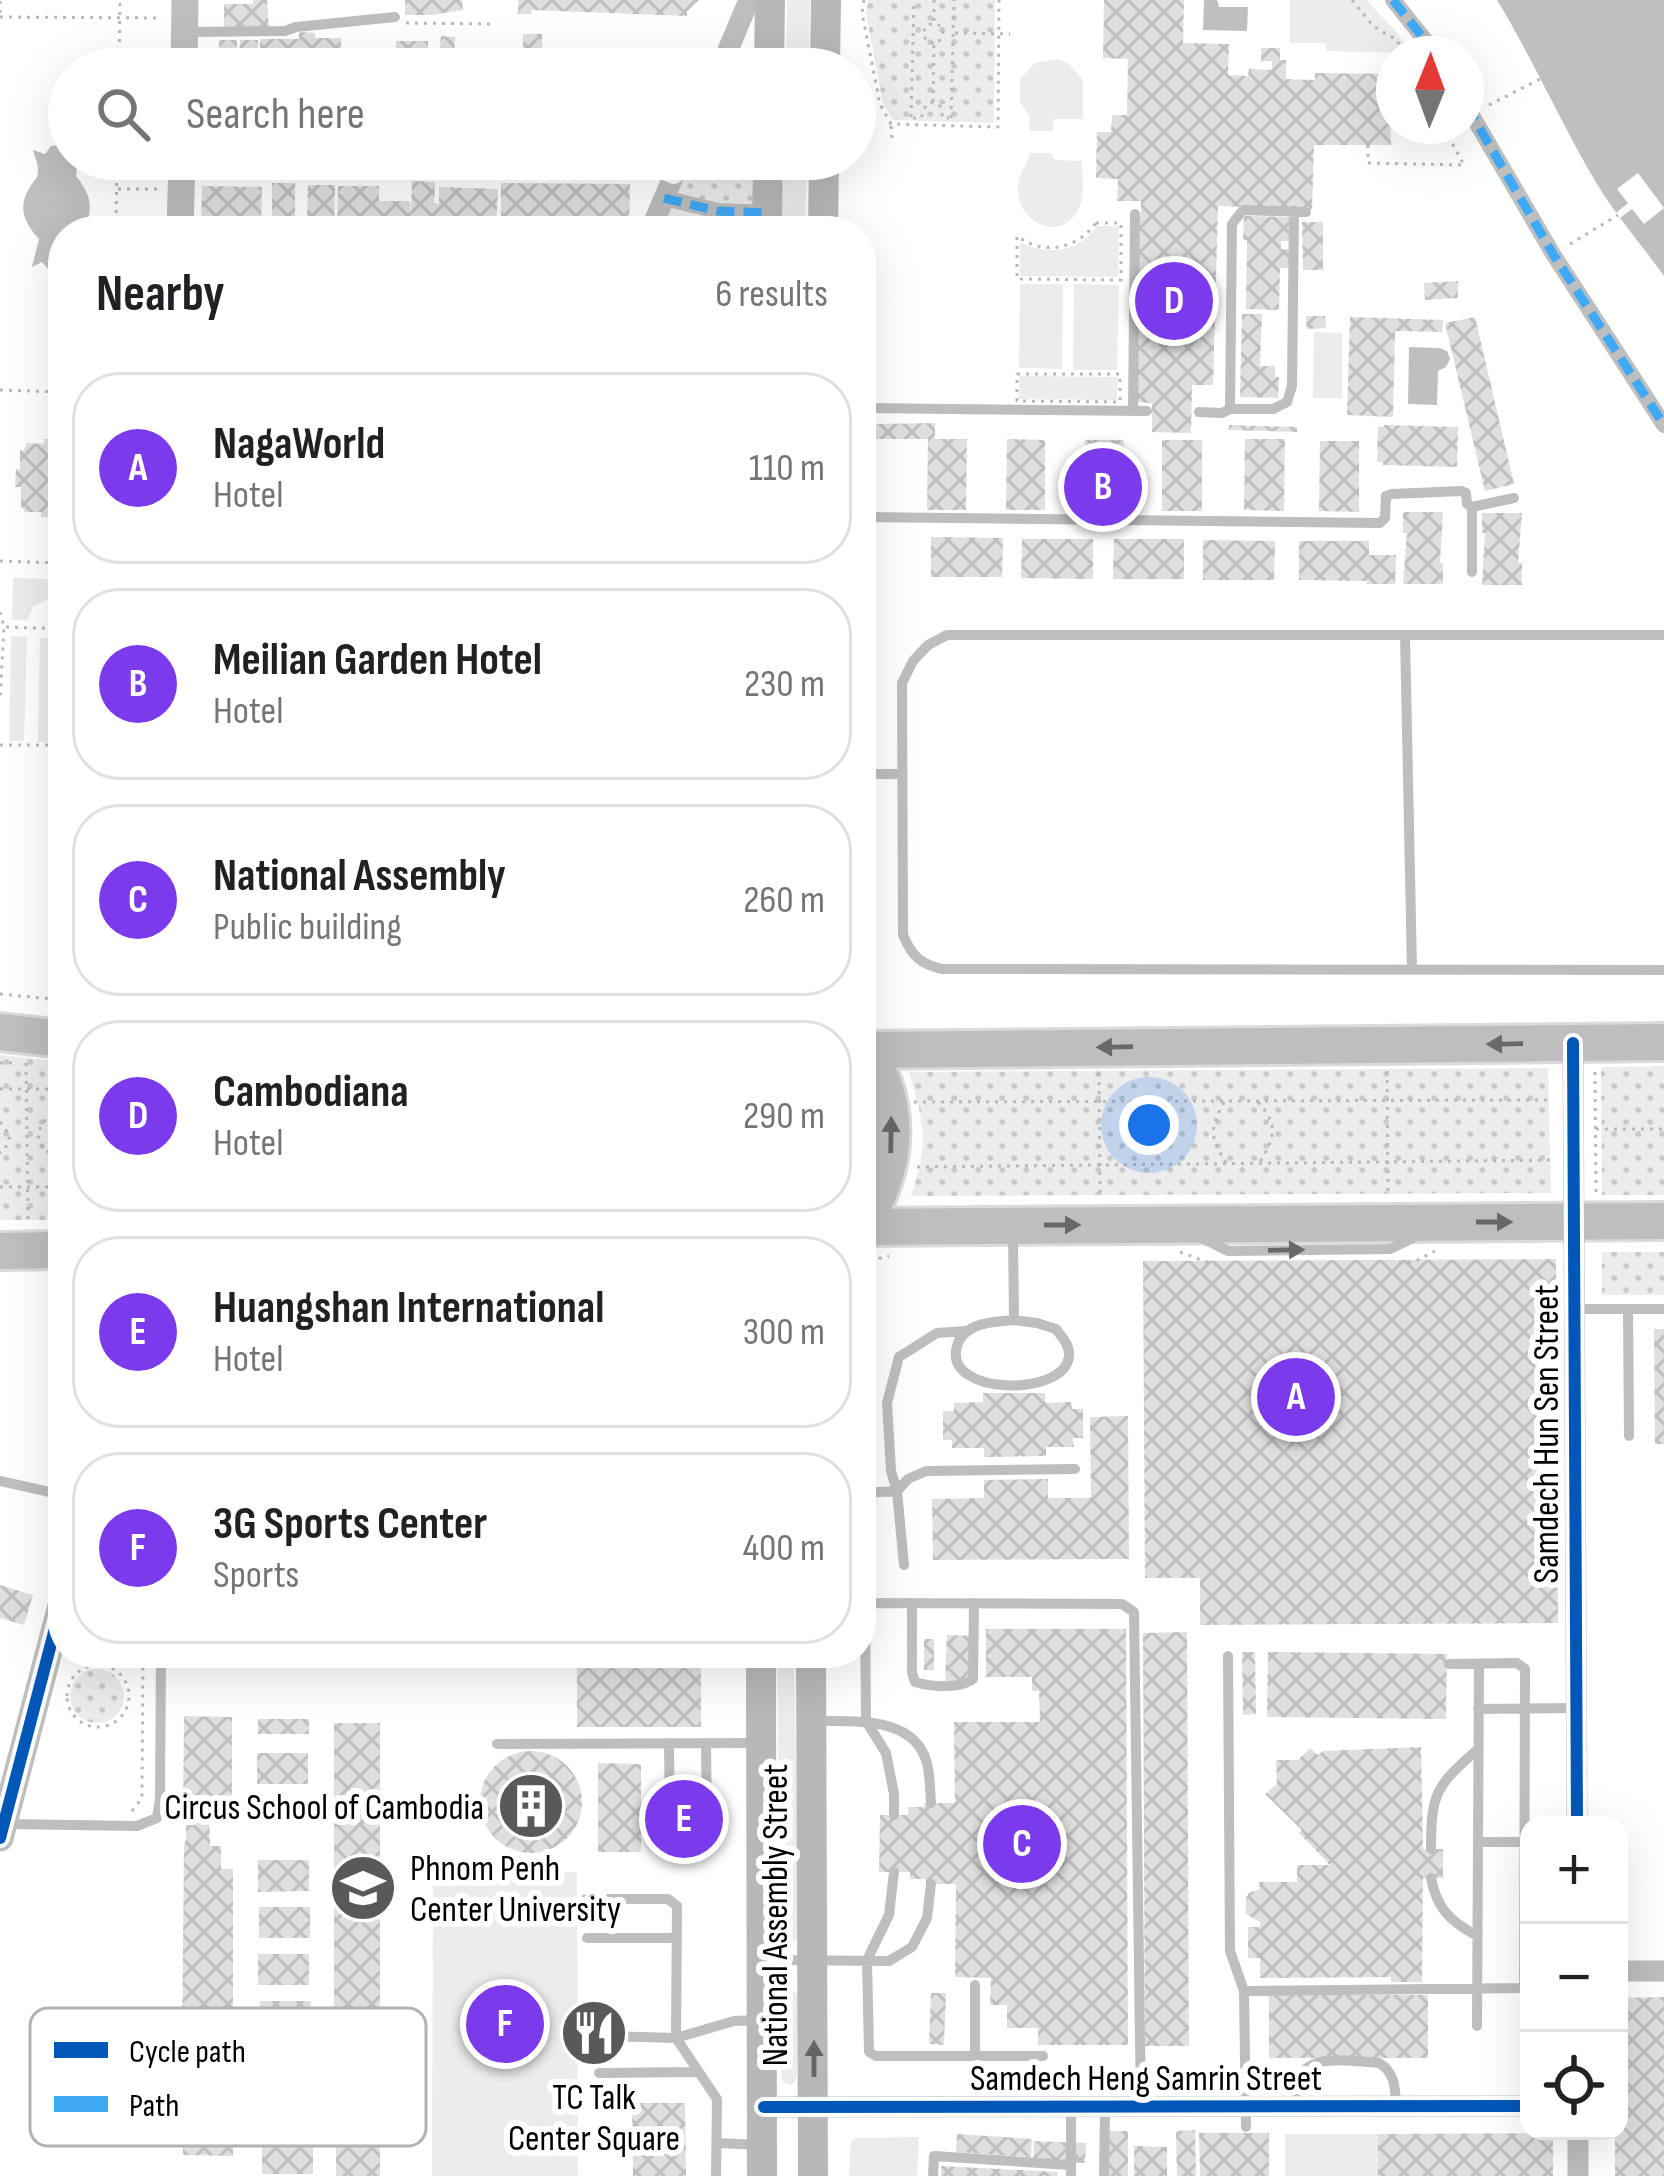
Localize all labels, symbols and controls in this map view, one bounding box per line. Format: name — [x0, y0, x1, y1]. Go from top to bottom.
north arrow — [1376, 36, 1484, 144]
search box — [48, 48, 876, 180]
icon: search — [90, 81, 156, 147]
text: Search here — [186, 87, 365, 142]
pin: D — [1135, 256, 1213, 346]
text: Nearby — [96, 264, 225, 325]
text: 6 results — [715, 271, 828, 318]
text: NagaWorld — [213, 417, 385, 472]
pin: B — [1064, 442, 1142, 532]
text: A — [129, 445, 147, 492]
text: 110 m — [749, 445, 825, 492]
text: Hotel — [213, 472, 284, 519]
text: Meilian Garden Hotel — [213, 633, 542, 688]
text: B — [129, 661, 147, 708]
text: 230 m — [744, 661, 825, 708]
text: Hotel — [213, 688, 284, 735]
text: National Assembly — [213, 849, 506, 904]
text: C — [128, 877, 148, 924]
text: 260 m — [743, 877, 825, 924]
text: Public building — [213, 904, 402, 951]
one-way arrow — [1485, 1034, 1523, 1054]
one-way arrow — [1095, 1038, 1133, 1057]
text: Cambodiana — [213, 1065, 409, 1120]
text: D — [128, 1093, 148, 1140]
text: 290 m — [743, 1093, 825, 1140]
your location — [1119, 1095, 1179, 1155]
one-way arrow — [881, 1115, 901, 1153]
text: Hotel — [213, 1120, 284, 1167]
one-way arrow — [1476, 1212, 1514, 1232]
one-way arrow — [1044, 1215, 1082, 1235]
one-way arrow — [1268, 1240, 1306, 1260]
text: Huangshan International — [213, 1281, 604, 1336]
street label: Samdech Hun Sen Street — [1526, 1285, 1569, 1583]
text: E — [130, 1309, 146, 1356]
text: 300 m — [743, 1309, 825, 1356]
text: Hotel — [213, 1336, 284, 1383]
pin: A — [1257, 1352, 1335, 1442]
text: 3G Sports Center — [213, 1497, 487, 1552]
text: F — [130, 1525, 146, 1572]
text: 400 m — [743, 1525, 825, 1572]
text: Sports — [213, 1552, 299, 1599]
street label: National Assembly Street — [755, 1764, 798, 2066]
building icon: Circus School of Cambodia — [496, 1771, 566, 1841]
pin: E — [645, 1774, 723, 1864]
place label: Circus School of Cambodia — [164, 1787, 484, 1830]
pin: C — [983, 1799, 1061, 1889]
map controls — [1520, 1816, 1628, 2140]
button: + — [1520, 1816, 1628, 1924]
place label: Phnom Penh Center University — [410, 1848, 621, 1932]
school or university icon: Phnom Penh Center University — [328, 1853, 398, 1923]
button: − — [1520, 1924, 1628, 2032]
pin: F — [466, 1979, 544, 2069]
restaurant icon: TC Talk Center Square — [559, 1998, 629, 2068]
legend — [30, 2008, 426, 2146]
text: Cycle path — [129, 2032, 246, 2072]
button: locate — [1520, 2032, 1628, 2140]
one-way arrow — [805, 2039, 824, 2077]
street label: Samdech Heng Samrin Street — [970, 2058, 1322, 2101]
place label: TC Talk Center Square — [508, 2077, 680, 2161]
text: Path — [129, 2086, 179, 2126]

